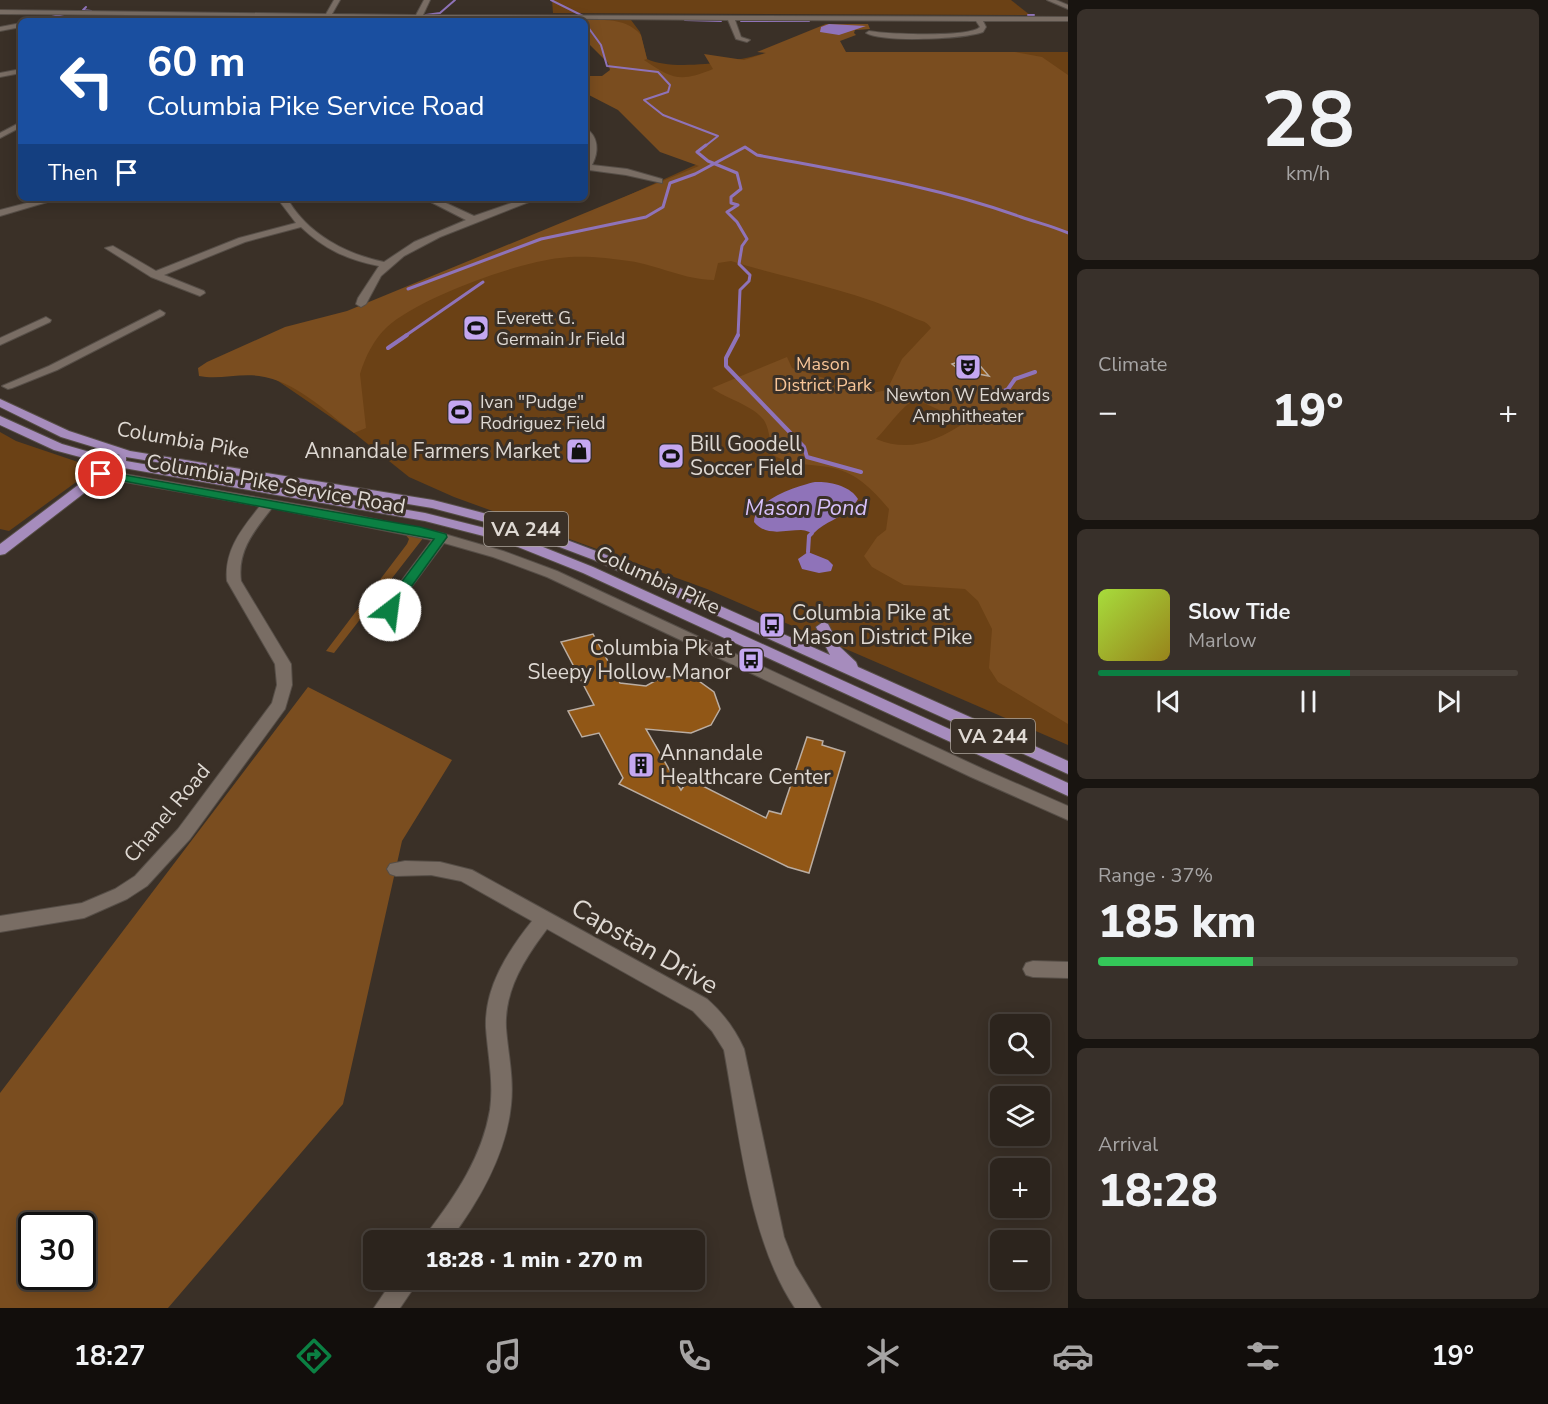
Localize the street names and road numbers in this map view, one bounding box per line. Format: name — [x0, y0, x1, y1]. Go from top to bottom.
street label: Columbia Pike — [114, 415, 252, 465]
street label: Columbia Pike Service Road — [144, 447, 408, 521]
road number: VA 244 — [484, 512, 568, 546]
street label: Columbia Pike — [591, 539, 725, 621]
road number: VA 244 — [951, 719, 1035, 753]
street label: Chanel Road — [117, 758, 217, 868]
street label: Capstan Drive — [565, 890, 725, 1003]

